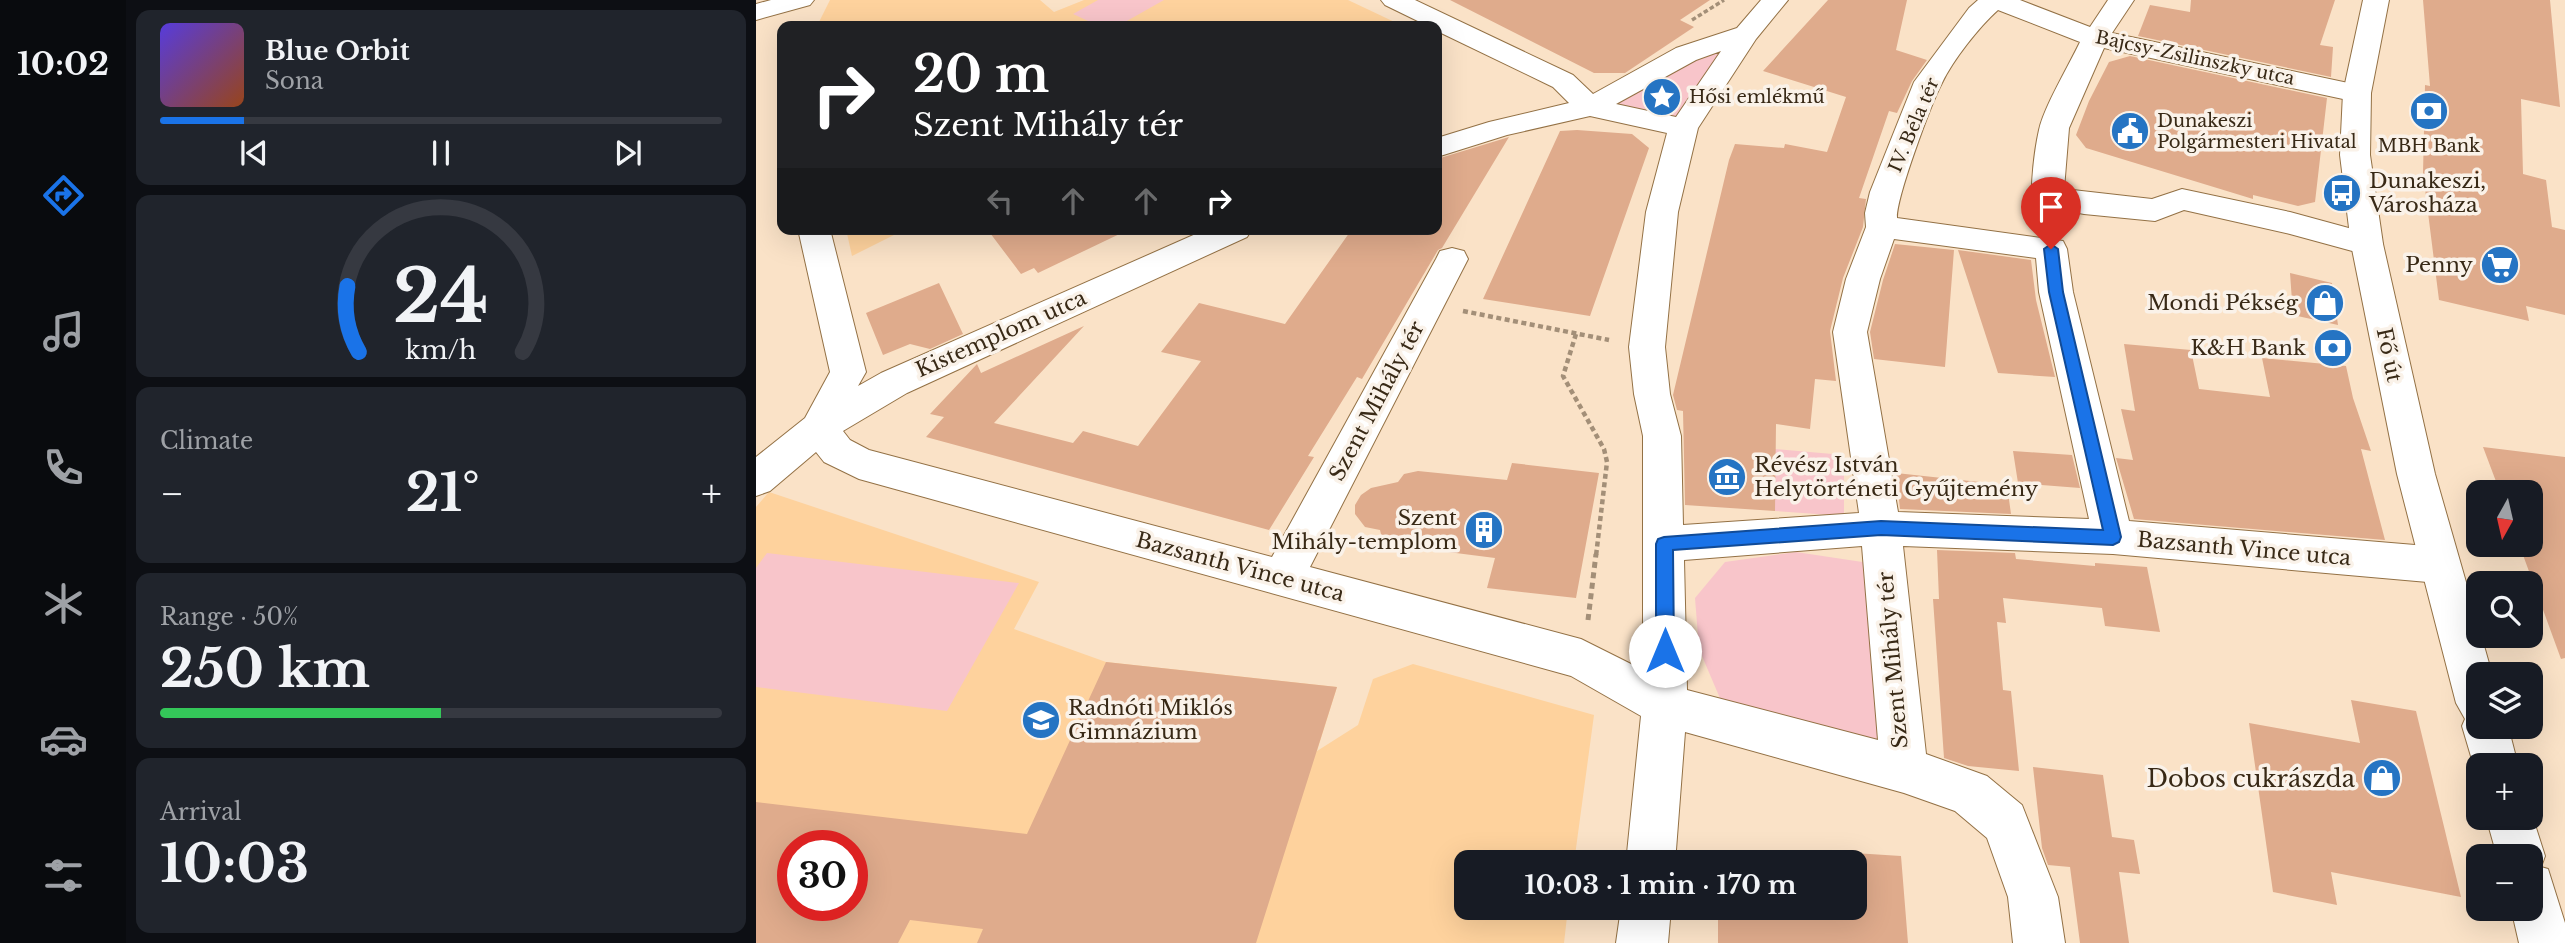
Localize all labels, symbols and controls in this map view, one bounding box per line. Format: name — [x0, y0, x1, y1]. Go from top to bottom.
street label: Bajcsy-Zsilinszky utca — [2094, 26, 2296, 90]
text: Blue Orbit — [265, 35, 410, 67]
text: 10:02 — [17, 44, 109, 84]
text: 20 m — [913, 44, 1049, 105]
icon: right — [798, 49, 889, 140]
text: Sona — [265, 67, 323, 95]
street label: IV. Béla tér — [1884, 74, 1944, 176]
place icon: Hősi emlékmű — [1641, 76, 1683, 118]
place label: Hősi emlékmű — [1689, 86, 1825, 108]
bank icon: MBH Bank — [2408, 90, 2450, 132]
text: Szent Mihály tér — [913, 105, 1183, 145]
public building icon: Dunakeszi Polgármesteri Hivatal — [2109, 110, 2151, 152]
place label: Dunakeszi Polgármesteri Hivatal — [2157, 110, 2357, 153]
icon: previous — [235, 134, 273, 172]
icon: pause — [422, 134, 460, 172]
icon: next — [609, 134, 647, 172]
place label: MBH Bank — [2378, 135, 2480, 157]
place label: Dunakeszi, Városháza — [2368, 168, 2486, 218]
icon: directions — [39, 171, 88, 220]
bus stop icon: Dunakeszi, Városháza — [2321, 172, 2363, 214]
pin — [2021, 177, 2081, 249]
icon: left — [981, 182, 1019, 220]
icon: ahead — [1054, 182, 1092, 220]
icon: ahead — [1127, 182, 1165, 220]
icon: right — [1200, 182, 1238, 220]
icon: arrive — [2032, 188, 2070, 226]
supermarket icon: Penny — [2479, 244, 2521, 286]
text: 24 — [393, 252, 489, 343]
place label: Penny — [2405, 252, 2474, 278]
shop icon: Mondi Pékség — [2304, 282, 2346, 324]
street label: Kistemplom utca — [912, 285, 1091, 383]
place label: Mondi Pékség — [2147, 290, 2298, 316]
icon: music — [39, 307, 88, 356]
street label: Szent Mihály tér — [1324, 317, 1430, 485]
street label: Fő út — [2371, 325, 2407, 385]
bank icon: K&H Bank — [2312, 327, 2354, 369]
text: km/h — [406, 335, 476, 366]
place label: K&H Bank — [2191, 335, 2306, 361]
text: Climate — [160, 427, 253, 455]
icon: phone — [39, 443, 88, 492]
place label: Révész István Helytörténeti Gyűjtemény — [1754, 452, 2039, 502]
museum icon: Révész István Helytörténeti Gyűjtemény — [1706, 456, 1748, 498]
text: 21° — [406, 461, 480, 525]
text: − — [160, 470, 184, 517]
text: + — [701, 470, 722, 517]
north arrow — [2466, 480, 2543, 556]
map controls — [2466, 480, 2543, 921]
place label: Szent Mihály-templom — [1272, 505, 1457, 555]
building icon: Szent Mihály-templom — [1463, 509, 1505, 551]
street label: Bazsanth Vince utca — [1133, 527, 1347, 607]
street label: Bazsanth Vince utca — [2136, 527, 2352, 571]
street label: Szent Mihály tér — [1872, 571, 1914, 749]
button: search — [2466, 571, 2543, 648]
icon: climate — [39, 579, 88, 628]
text: Range · 50% — [160, 603, 298, 631]
position arrow — [1628, 614, 1702, 688]
text: 250 km — [160, 637, 370, 701]
button: layers — [2466, 662, 2543, 739]
place label: Radnóti Miklós Gimnázium — [1068, 695, 1233, 745]
school or university icon: Radnóti Miklós Gimnázium — [1020, 699, 1062, 741]
icon: car — [39, 715, 88, 764]
button: + — [2466, 753, 2543, 830]
shop icon: Dobos cukrászda — [2361, 757, 2403, 799]
place label: Dobos cukrászda — [2147, 764, 2356, 793]
text: Arrival — [160, 798, 241, 826]
speed limit sign: 30 — [777, 830, 868, 921]
text: 10:03 — [160, 832, 309, 896]
button: − — [2466, 844, 2543, 921]
icon: filters — [39, 851, 88, 900]
text: 10:03 · 1 min · 170 m — [1524, 869, 1797, 901]

